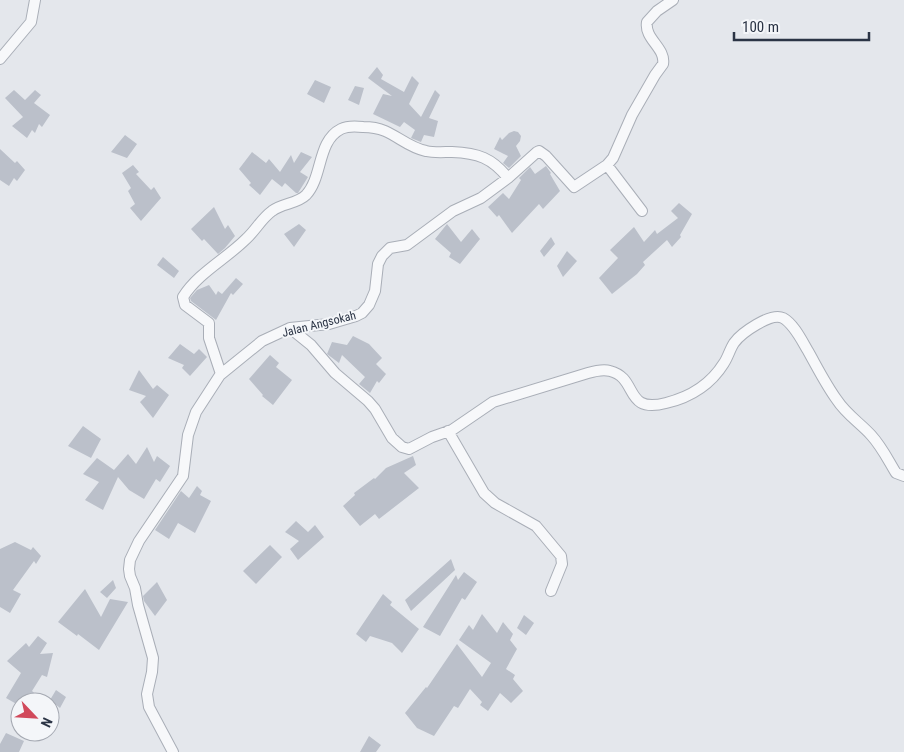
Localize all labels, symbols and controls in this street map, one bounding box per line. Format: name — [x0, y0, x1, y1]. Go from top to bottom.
scale bar — [734, 10, 869, 42]
text: 100 m — [742, 18, 779, 36]
street label: Jalan Angsokah — [281, 308, 358, 340]
north arrow — [10, 692, 60, 742]
text: N — [38, 715, 56, 730]

